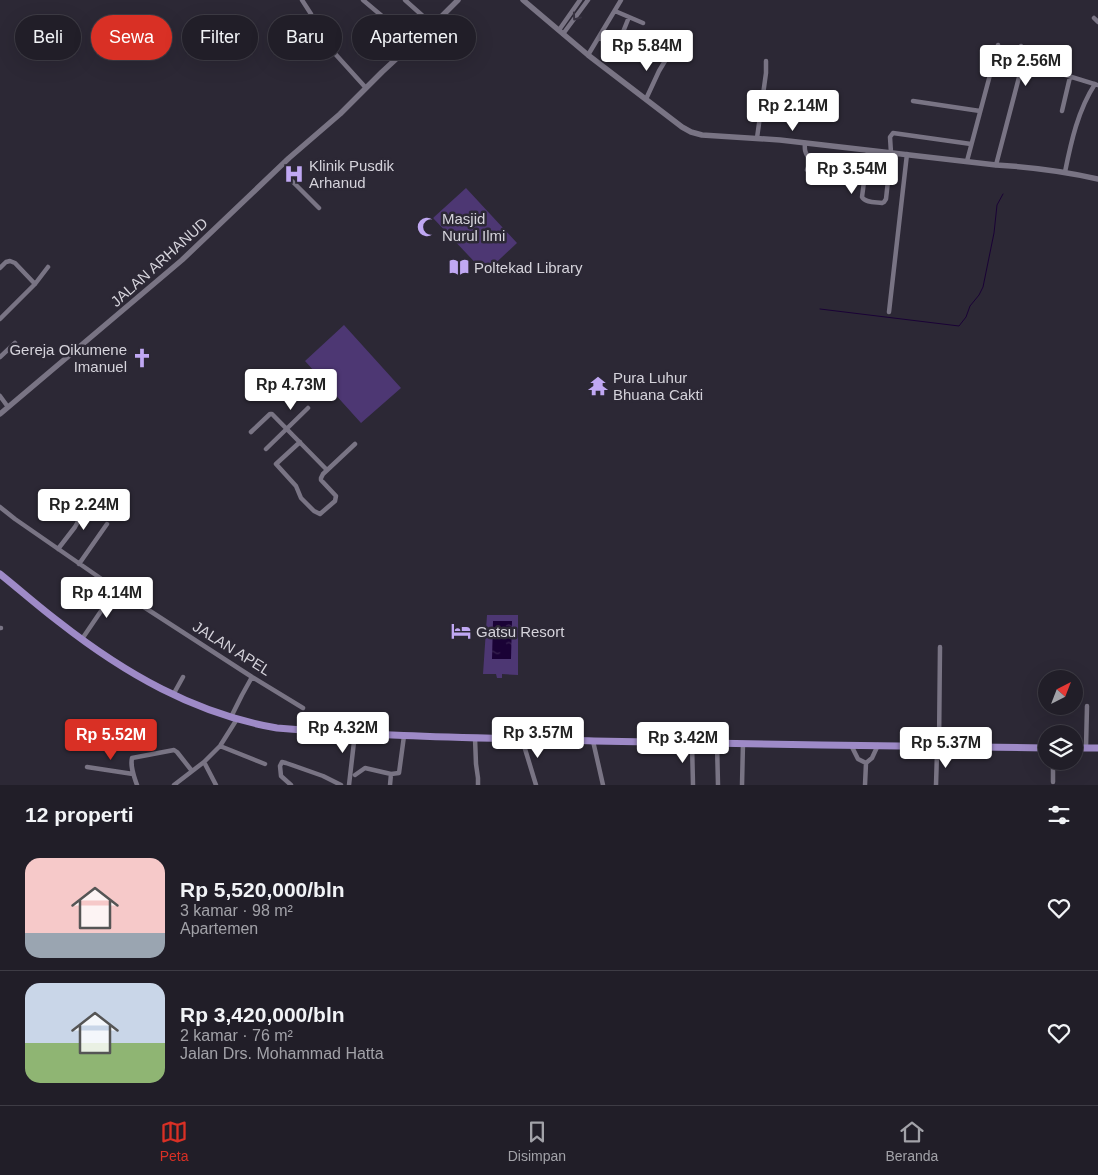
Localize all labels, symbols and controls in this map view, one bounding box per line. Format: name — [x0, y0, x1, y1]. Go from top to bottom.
one-way arrow — [573, 11, 582, 21]
chip: Beli — [15, 15, 81, 60]
chip: Sewa — [91, 15, 172, 60]
chip: Filter — [182, 15, 258, 60]
chip: Baru — [268, 15, 342, 60]
chip: Apartemen — [352, 15, 476, 60]
pin: Rp 5.84M — [595, 30, 699, 72]
text: Rp 5.84M — [612, 37, 682, 54]
pin: Rp 2.56M — [974, 44, 1078, 87]
text: Rp 2.56M — [991, 52, 1061, 69]
pin: Rp 2.14M — [741, 90, 845, 132]
text: Rp 2.14M — [758, 97, 828, 114]
pin: Rp 3.54M — [800, 152, 904, 195]
place label: Klinik Pusdik Arhanud — [309, 157, 395, 191]
text: Rp 3.54M — [817, 160, 887, 177]
hospital icon: Klinik Pusdik Arhanud — [283, 163, 305, 185]
place label: Masjid Nurul Ilmi — [442, 210, 505, 244]
street label: JALAN ARHANUD — [107, 214, 211, 310]
mosque icon: Masjid Nurul Ilmi — [416, 216, 438, 238]
library icon: Poltekad Library — [448, 256, 470, 278]
place label: Poltekad Library — [474, 259, 583, 276]
place label: Gereja Oikumene Imanuel — [9, 341, 127, 375]
church icon: Gereja Oikumene Imanuel — [131, 347, 153, 369]
pin: Rp 4.73M — [239, 368, 343, 411]
place label: Pura Luhur Bhuana Cakti — [613, 369, 703, 403]
temple icon: Pura Luhur Bhuana Cakti — [587, 375, 609, 397]
text: Rp 4.73M — [256, 376, 326, 393]
pin: Rp 2.24M — [32, 488, 136, 531]
text: Rp 2.24M — [49, 496, 119, 513]
pin: Rp 4.14M — [55, 576, 159, 619]
text: Rp 4.14M — [72, 584, 142, 601]
street label: JALAN APEL — [190, 617, 274, 679]
hotel icon: Gatsu Resort — [450, 620, 472, 642]
place label: Gatsu Resort — [476, 623, 565, 640]
north arrow — [1038, 670, 1082, 715]
map controls — [1038, 670, 1083, 770]
pin: Rp 4.32M — [291, 712, 395, 754]
pin: Rp 3.57M — [486, 716, 590, 759]
pin: Rp 5.52M — [59, 718, 163, 761]
text: Rp 4.32M — [308, 719, 378, 736]
pin: Rp 3.42M — [631, 722, 735, 764]
text: Rp 3.57M — [503, 724, 573, 741]
button: layers — [1038, 725, 1083, 770]
text: Rp 5.52M — [76, 726, 146, 743]
pin: Rp 5.37M — [894, 726, 998, 769]
text: Rp 3.42M — [648, 729, 718, 746]
text: Rp 5.37M — [911, 734, 981, 751]
icon: filters — [1045, 801, 1073, 829]
text: 12 properti — [25, 803, 134, 826]
icon: home — [65, 878, 125, 938]
text: Rp 5,520,000/bln — [180, 878, 345, 901]
icon: heart — [1045, 894, 1073, 922]
text: 3 kamar · 98 m² — [180, 902, 293, 919]
text: Apartemen — [180, 920, 258, 937]
icon: home — [65, 1003, 125, 1063]
text: Rp 3,420,000/bln — [180, 1003, 345, 1026]
icon: heart — [1045, 1019, 1073, 1047]
text: 2 kamar · 76 m² — [180, 1027, 293, 1044]
text: Jalan Drs. Mohammad Hatta — [180, 1045, 384, 1062]
tab: Peta — [160, 1118, 188, 1164]
tab: Disimpan — [508, 1118, 566, 1164]
tab: Beranda — [885, 1118, 938, 1164]

